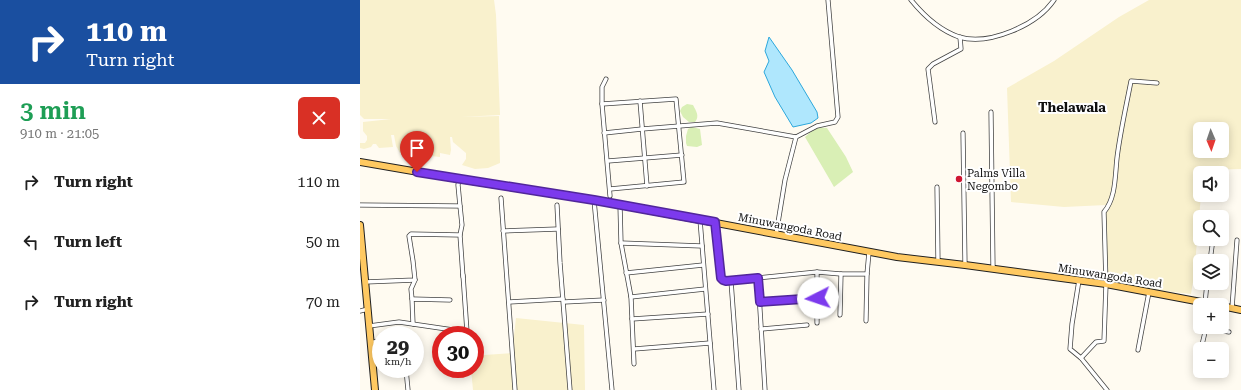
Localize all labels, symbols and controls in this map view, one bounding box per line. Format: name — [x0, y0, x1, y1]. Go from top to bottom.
text: 110 m — [86, 15, 167, 48]
icon: right — [20, 16, 72, 68]
text: Turn right — [86, 49, 174, 70]
text: 3 min — [20, 97, 86, 125]
button: close — [298, 97, 340, 139]
district label: Thelawala — [1038, 100, 1106, 115]
north arrow — [1193, 122, 1229, 158]
map controls — [1193, 122, 1229, 378]
text: 910 m · 21:05 — [20, 126, 99, 141]
pin — [400, 131, 434, 172]
icon: arrive — [406, 137, 428, 159]
button: sound — [1193, 166, 1229, 202]
place label: Palms Villa Negombo — [967, 167, 1025, 193]
icon: right — [20, 171, 42, 193]
text: Turn right — [54, 173, 133, 191]
text: 110 m — [297, 173, 340, 191]
marker: Palms Villa Negombo — [954, 174, 964, 184]
button: search — [1193, 210, 1229, 246]
street label: Minuwangoda Road — [737, 211, 843, 243]
icon: left — [20, 231, 42, 253]
text: Turn left — [54, 233, 122, 251]
text: 50 m — [306, 233, 340, 251]
button: layers — [1193, 254, 1229, 290]
street label: Minuwangoda Road — [1057, 261, 1163, 291]
position arrow — [797, 277, 839, 319]
icon: right — [20, 291, 42, 313]
text: Turn right — [54, 293, 133, 311]
text: 70 m — [306, 293, 340, 311]
button: + — [1193, 298, 1229, 334]
speed limit sign: 30 — [432, 326, 484, 378]
text: 29 — [387, 335, 409, 359]
button: − — [1193, 342, 1229, 378]
text: km/h — [385, 356, 411, 367]

